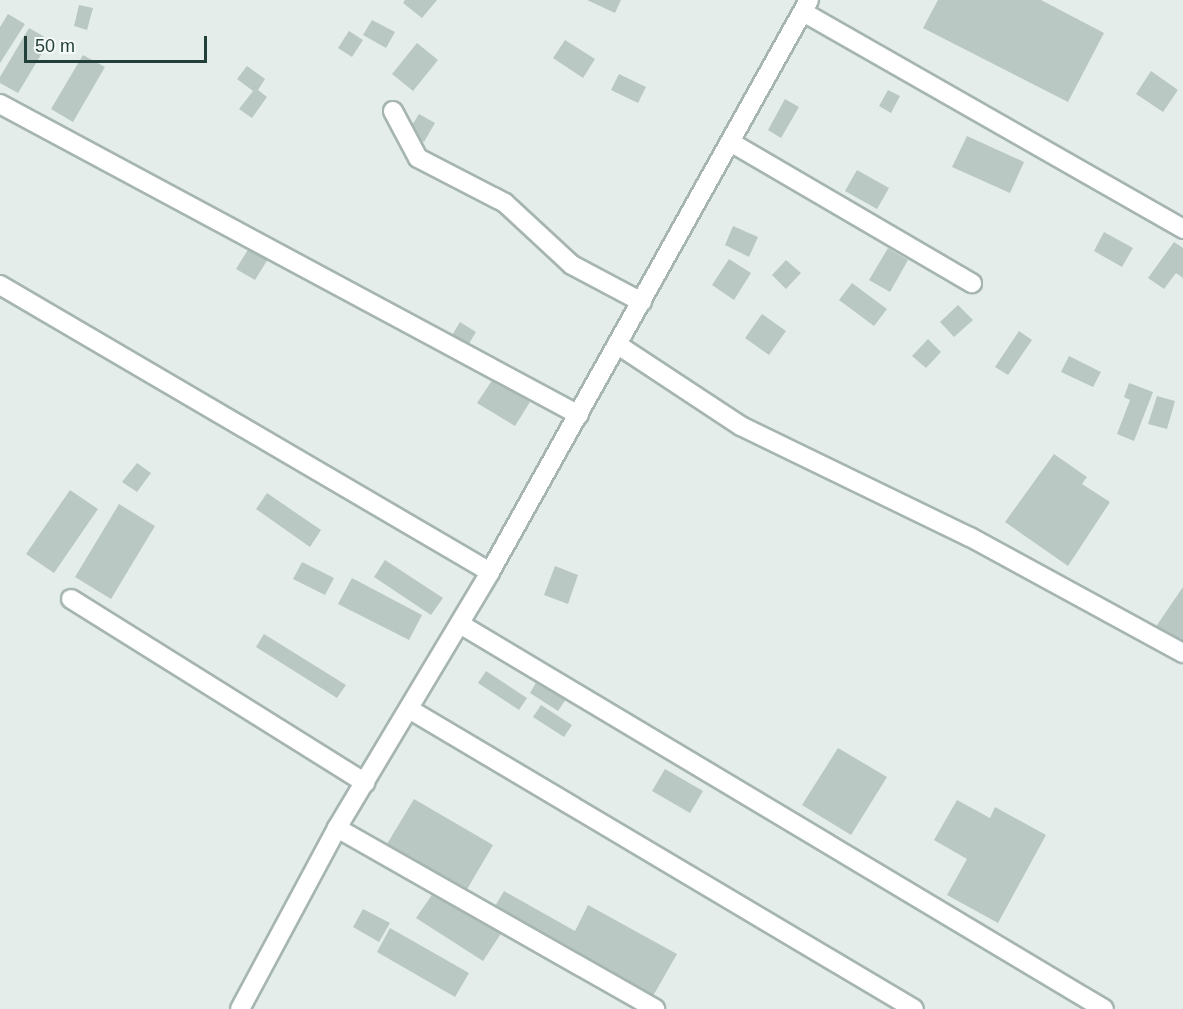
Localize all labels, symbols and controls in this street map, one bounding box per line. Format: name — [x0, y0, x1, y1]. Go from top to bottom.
scale bar — [27, 24, 210, 62]
text: 50 m — [35, 36, 75, 56]

